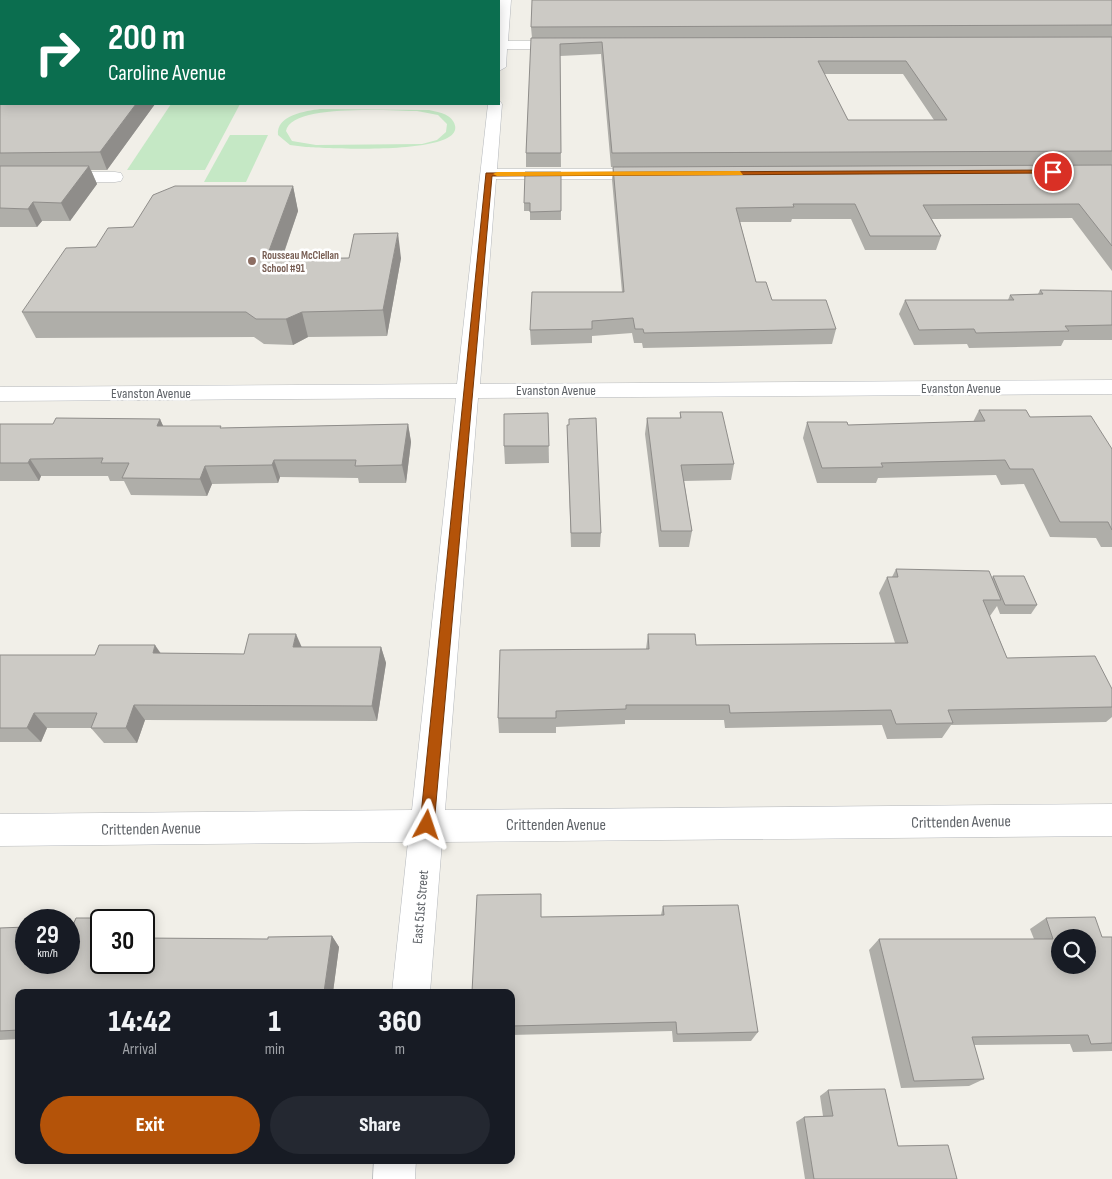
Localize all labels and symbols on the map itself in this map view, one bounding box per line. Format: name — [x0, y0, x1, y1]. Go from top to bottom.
pin — [1032, 151, 1074, 193]
place label: Rousseau McClellan School #91 — [262, 249, 339, 275]
marker: Rousseau McClellan School #91 — [246, 255, 258, 267]
street label: Evanston Avenue — [921, 380, 1001, 397]
street label: Evanston Avenue — [516, 382, 596, 399]
street label: Evanston Avenue — [111, 385, 191, 402]
position arrow — [400, 798, 452, 850]
street label: Crittenden Avenue — [911, 812, 1011, 833]
street label: Crittenden Avenue — [506, 816, 606, 835]
street label: Crittenden Avenue — [101, 819, 201, 840]
street label: East 51st Street — [409, 869, 432, 945]
speed limit sign: 30 — [90, 909, 155, 974]

